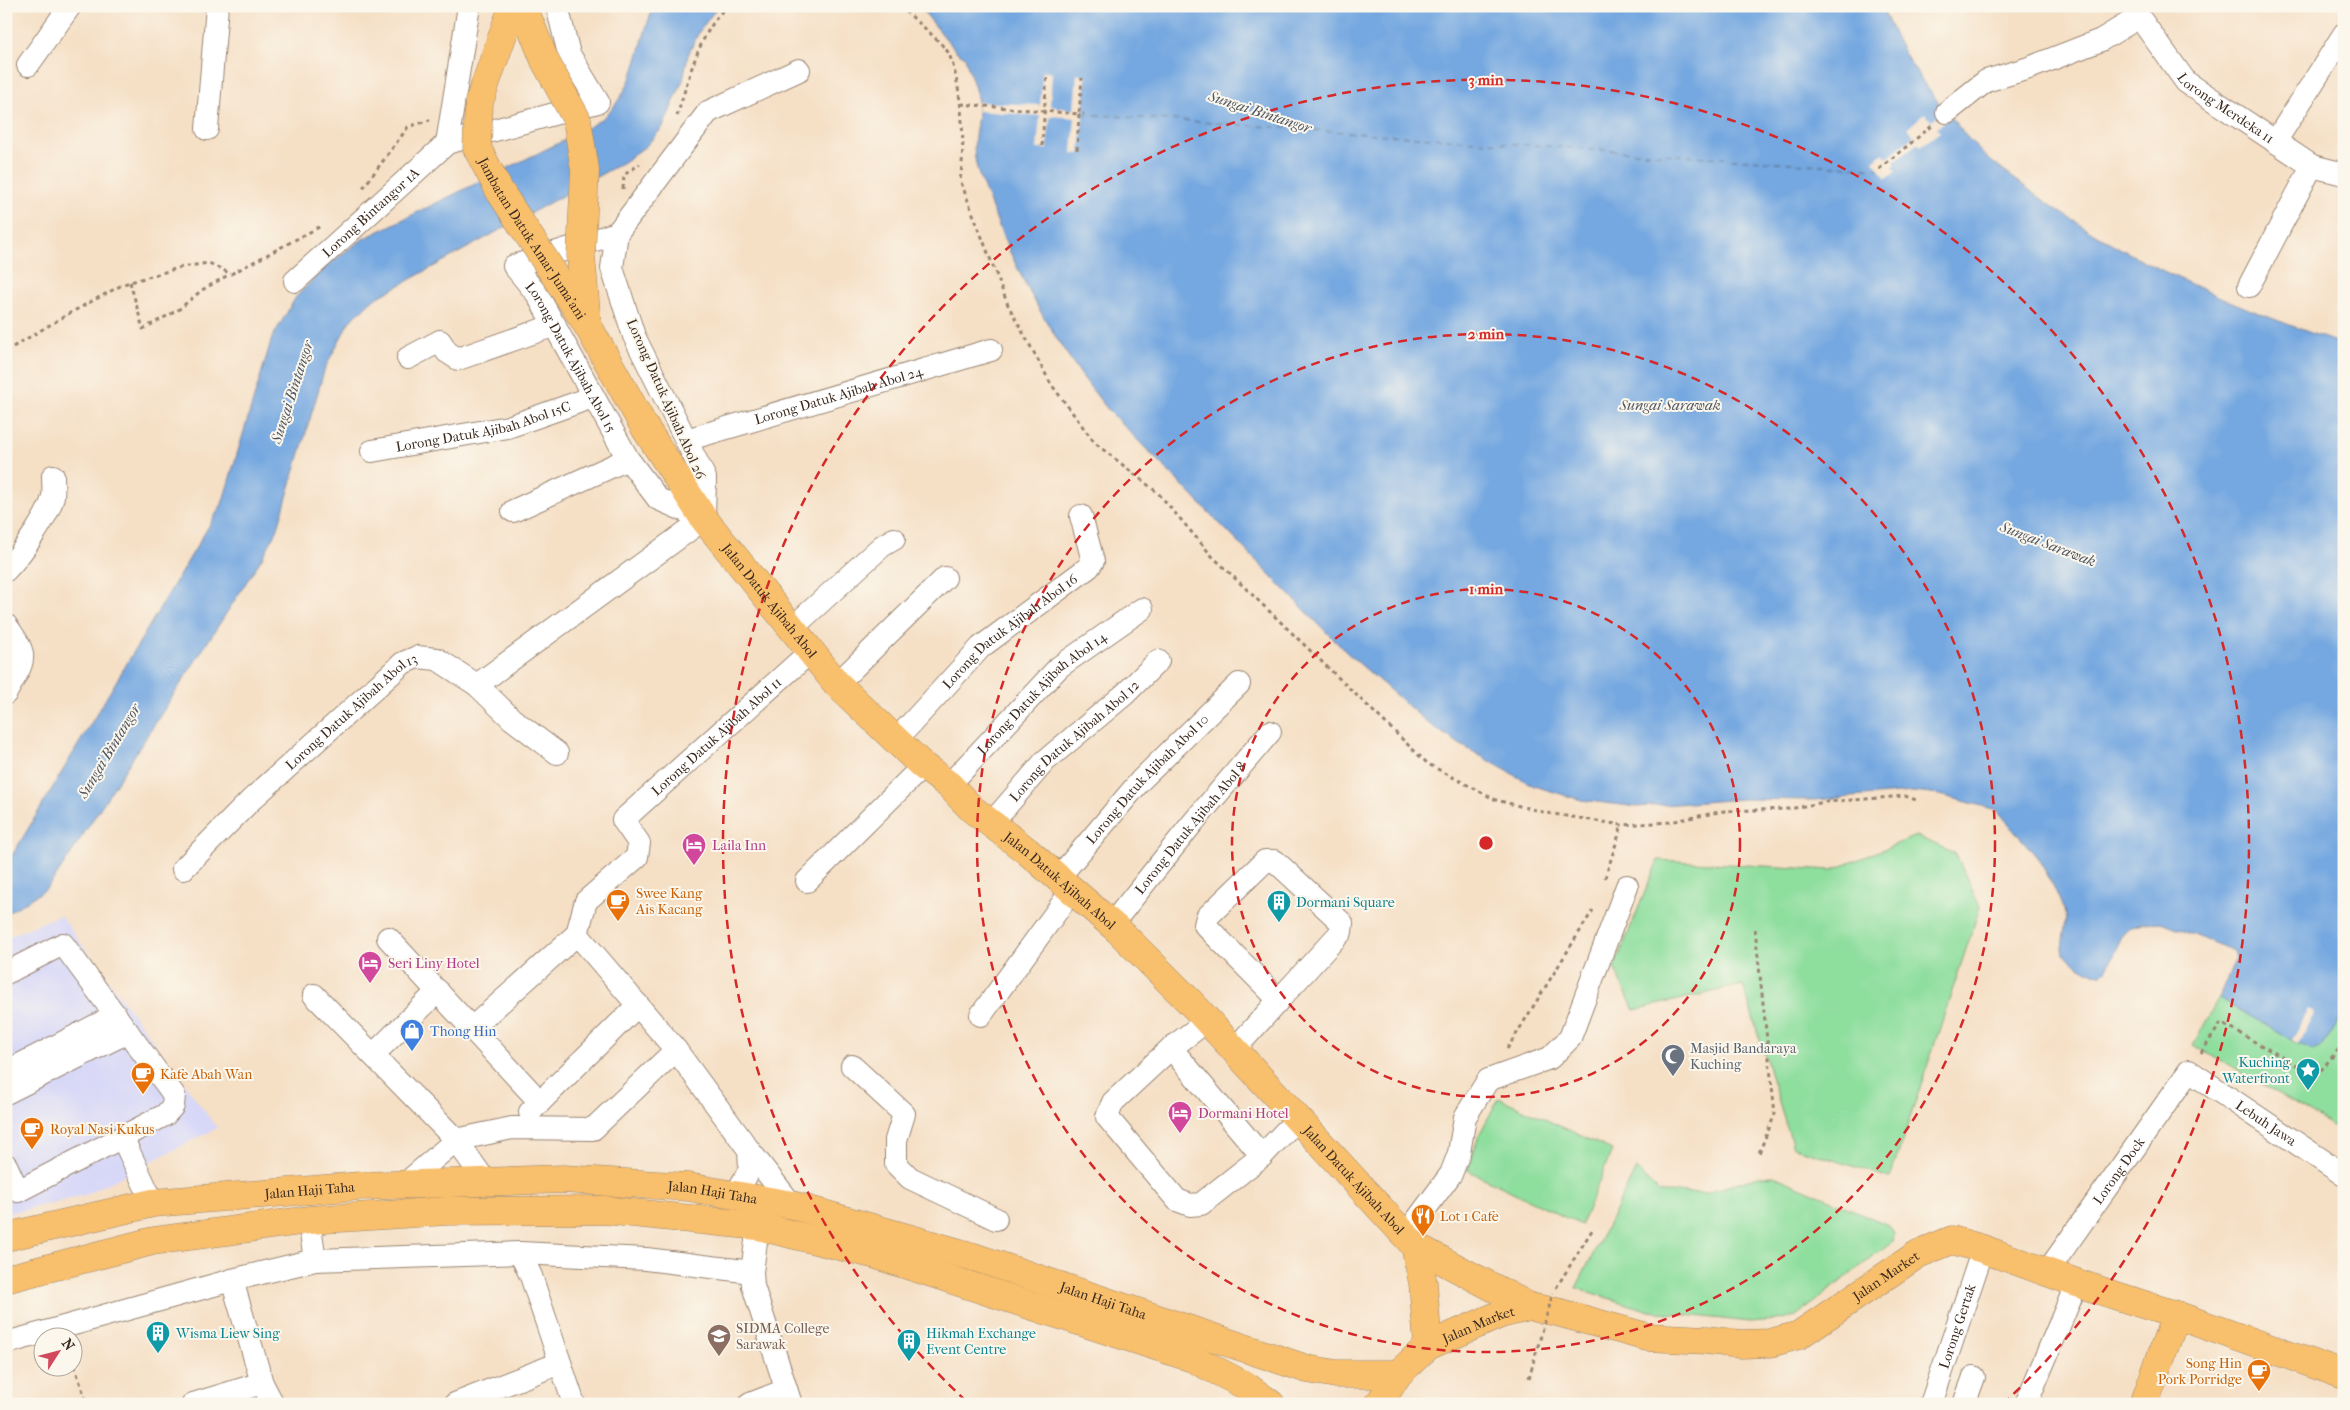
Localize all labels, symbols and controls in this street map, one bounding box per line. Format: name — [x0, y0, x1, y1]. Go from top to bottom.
street label: Lorong Merdeka 11 — [2174, 69, 2277, 147]
text: 3 min — [1469, 71, 1504, 89]
water label: Sungai Bintangor — [1205, 87, 1315, 138]
street label: Jambatan Datuk Amar Juma'ani — [474, 154, 590, 323]
street label: Lorong Bintangor 1A — [318, 163, 423, 261]
street label: Lorong Datuk Ajibah Abol 15 — [522, 278, 620, 435]
street label: Lorong Datuk Ajibah Abol 26 — [623, 316, 709, 482]
text: 2 min — [1468, 325, 1505, 343]
water label: Sungai Bintangor — [267, 337, 318, 447]
street label: Lorong Datuk Ajibah Abol 24 — [752, 362, 925, 428]
water label: Sungai Sarawak — [1618, 396, 1721, 414]
street label: Lorong Datuk Ajibah Abol 15C — [394, 397, 573, 455]
water label: Sungai Sarawak — [1997, 517, 2099, 571]
street label: Jalan Datuk Ajibah Abol — [718, 539, 821, 661]
street label: Lorong Datuk Ajibah Abol 16 — [938, 570, 1081, 692]
text: 1 min — [1469, 580, 1503, 598]
street label: Lorong Datuk Ajibah Abol 14 — [973, 628, 1110, 758]
street label: Lorong Datuk Ajibah Abol 13 — [282, 650, 420, 773]
street label: Lorong Datuk Ajibah Abol 11 — [648, 673, 785, 799]
street label: Lorong Datuk Ajibah Abol 12 — [1006, 676, 1143, 805]
water label: Sungai Bintangor — [73, 699, 145, 802]
street label: Lorong Datuk Ajibah Abol 10 — [1082, 710, 1212, 847]
street label: Lorong Datuk Ajibah Abol 8 — [1131, 758, 1250, 897]
street label: Jalan Datuk Ajibah Abol — [1000, 827, 1120, 933]
hotel icon: Laila Inn — [681, 832, 707, 866]
centre of rings — [1477, 834, 1495, 852]
place label: Laila Inn — [712, 837, 766, 854]
place label: Swee Kang Ais Kacang — [635, 885, 703, 918]
cafe icon: Swee Kang Ais Kacang — [605, 888, 631, 922]
building icon: Dormani Square — [1266, 889, 1292, 923]
place label: Dormani Square — [1296, 894, 1395, 911]
hotel icon: Seri Liny Hotel — [357, 950, 383, 984]
place label: Seri Liny Hotel — [388, 955, 480, 972]
shop icon: Thong Hin — [399, 1018, 425, 1052]
place label: Thong Hin — [430, 1023, 496, 1040]
place label: Masjid Bandaraya Kuching — [1690, 1040, 1797, 1073]
mosque icon: Masjid Bandaraya Kuching — [1660, 1043, 1686, 1077]
place label: Kuching Waterfront — [2221, 1054, 2291, 1087]
place icon: Kuching Waterfront — [2295, 1057, 2321, 1091]
cafe icon: Kafe Abah Wan — [130, 1061, 156, 1095]
place label: Kafe Abah Wan — [160, 1066, 252, 1083]
street label: Lebuh Jawa — [2233, 1096, 2300, 1149]
hotel icon: Dormani Hotel — [1167, 1100, 1193, 1134]
place label: Dormani Hotel — [1198, 1105, 1289, 1122]
cafe icon: Royal Nasi Kukus — [19, 1116, 45, 1150]
place label: Royal Nasi Kukus — [50, 1121, 154, 1138]
street label: Jalan Datuk Ajibah Abol — [1299, 1121, 1409, 1238]
street label: Lorong Dock — [2089, 1133, 2149, 1208]
street label: Jalan Haji Taha — [666, 1177, 759, 1207]
street label: Jalan Haji Taha — [263, 1178, 356, 1202]
restaurant icon: Lot 1 Cafe — [1410, 1203, 1436, 1237]
place label: Lot 1 Cafe — [1440, 1208, 1499, 1225]
street label: Jalan Market — [1848, 1247, 1923, 1305]
street label: Jalan Haji Taha — [1057, 1278, 1149, 1323]
street label: Lorong Gertak — [1935, 1281, 1979, 1371]
street label: Jalan Market — [1439, 1302, 1516, 1348]
building icon: Wisma Liew Sing — [145, 1320, 171, 1354]
place label: SIDMA College Sarawak — [736, 1320, 830, 1353]
school or university icon: SIDMA College Sarawak — [706, 1323, 732, 1357]
place label: Wisma Liew Sing — [175, 1325, 280, 1342]
place label: Hikmah Exchange Event Centre — [926, 1325, 1036, 1358]
north arrow — [32, 1328, 82, 1378]
building icon: Hikmah Exchange Event Centre — [896, 1328, 922, 1362]
text: N — [58, 1335, 78, 1354]
place label: Song Hin Pork Porridge — [2158, 1355, 2242, 1388]
cafe icon: Song Hin Pork Porridge — [2246, 1358, 2272, 1392]

